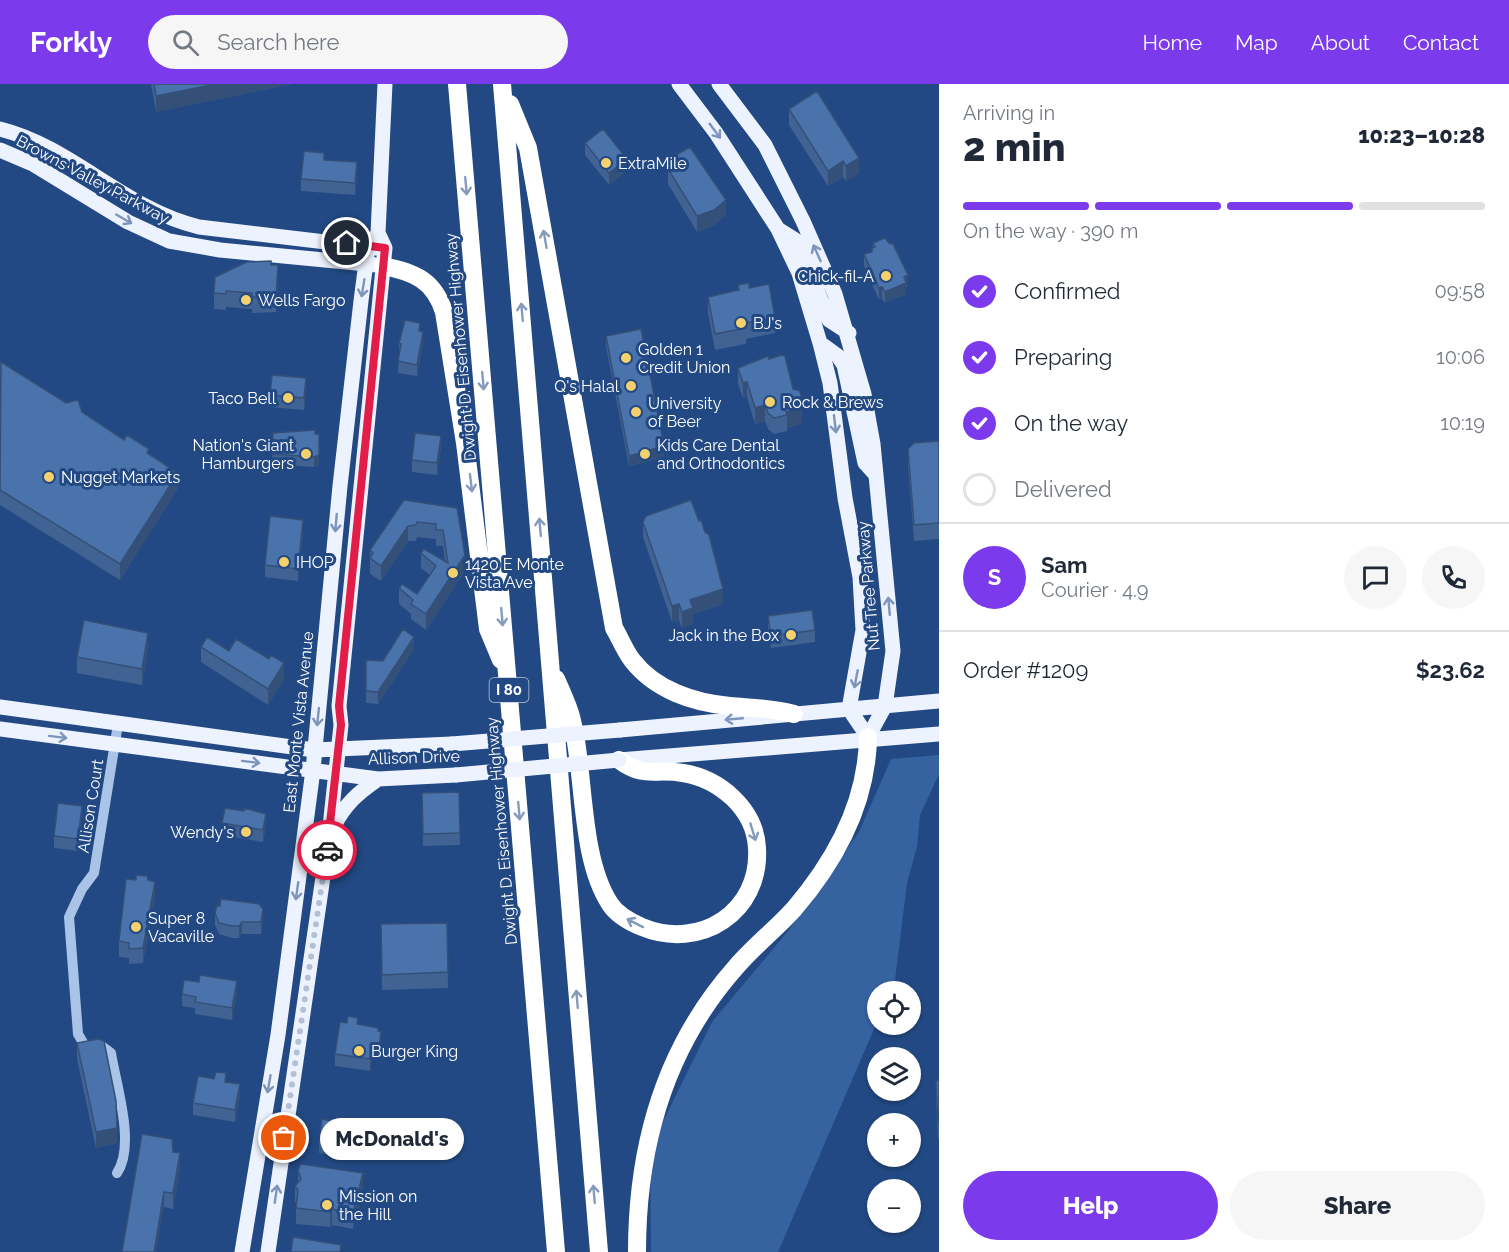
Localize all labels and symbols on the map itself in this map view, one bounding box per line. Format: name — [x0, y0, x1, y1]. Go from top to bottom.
one-way arrow — [708, 122, 721, 138]
street label: Browns Valley Parkway — [13, 131, 173, 228]
place label: ExtraMile — [618, 154, 687, 173]
marker: ExtraMile — [599, 156, 613, 170]
one-way arrow — [461, 176, 472, 196]
one-way arrow — [115, 214, 132, 226]
pin — [321, 217, 372, 268]
one-way arrow — [539, 230, 550, 250]
street label: Dwight D. Eisenhower Highway — [441, 232, 480, 462]
one-way arrow — [811, 244, 822, 263]
place label: Chick-fil-A — [797, 267, 874, 286]
marker: Chick-fil-A — [879, 269, 893, 283]
one-way arrow — [357, 277, 368, 297]
place label: Wells Fargo — [258, 291, 345, 310]
marker: Wells Fargo — [239, 293, 253, 307]
one-way arrow — [516, 302, 527, 322]
place label: BJ's — [753, 314, 782, 333]
marker: BJ's — [734, 316, 748, 330]
place label: Golden 1 Credit Union — [638, 340, 730, 377]
marker: Golden 1 Credit Union — [619, 351, 633, 365]
one-way arrow — [477, 370, 488, 390]
place label: Q's Halal — [554, 377, 620, 396]
marker: Q's Halal — [624, 379, 638, 393]
place label: Taco Bell — [208, 389, 277, 408]
marker: Taco Bell — [281, 391, 295, 405]
place label: Rock & Brews — [782, 393, 884, 412]
place label: University of Beer — [648, 394, 722, 431]
marker: Rock & Brews — [763, 395, 777, 409]
marker: University of Beer — [629, 405, 643, 419]
one-way arrow — [830, 413, 841, 433]
place label: Nation's Giant Hamburgers — [192, 436, 295, 473]
place label: Kids Care Dental and Orthodontics — [657, 436, 785, 473]
marker: Nation's Giant Hamburgers — [299, 447, 313, 461]
marker: Kids Care Dental and Orthodontics — [638, 447, 652, 461]
place label: Nugget Markets — [61, 468, 180, 487]
marker: Nugget Markets — [42, 470, 56, 484]
one-way arrow — [465, 473, 476, 493]
one-way arrow — [330, 513, 341, 533]
one-way arrow — [534, 518, 545, 537]
street label: Nut Tree Parkway — [853, 520, 884, 652]
place label: IHOP — [296, 553, 334, 572]
marker: IHOP — [277, 555, 291, 569]
place label: 1420 E Monte Vista Ave — [465, 555, 564, 592]
marker: 1420 E Monte Vista Ave — [446, 566, 460, 580]
one-way arrow — [883, 597, 894, 617]
one-way arrow — [497, 606, 508, 626]
place label: Jack in the Box — [668, 626, 779, 645]
marker: Jack in the Box — [784, 628, 798, 642]
street label: East Monte Vista Avenue — [280, 630, 317, 814]
one-way arrow — [850, 669, 861, 688]
road number: I 80 — [490, 678, 528, 702]
one-way arrow — [312, 707, 323, 727]
one-way arrow — [725, 714, 745, 725]
street label: Dwight D. Eisenhower Highway — [482, 716, 521, 946]
one-way arrow — [48, 732, 67, 743]
street label: Allison Drive — [368, 746, 460, 769]
street label: Allison Court — [74, 757, 107, 854]
one-way arrow — [241, 757, 261, 768]
one-way arrow — [514, 801, 525, 821]
courier — [297, 820, 357, 880]
one-way arrow — [748, 822, 759, 841]
place label: Wendy's — [170, 823, 234, 842]
marker: Wendy's — [239, 825, 253, 839]
one-way arrow — [292, 880, 303, 900]
place label: Super 8 Vacaville — [148, 909, 214, 946]
one-way arrow — [626, 917, 644, 929]
marker: Super 8 Vacaville — [129, 920, 143, 934]
one-way arrow — [571, 990, 582, 1010]
place label: Burger King — [371, 1042, 458, 1061]
marker: Burger King — [352, 1044, 366, 1058]
one-way arrow — [264, 1073, 275, 1093]
pin — [258, 1112, 309, 1163]
callout: McDonald's — [320, 1117, 464, 1159]
one-way arrow — [588, 1184, 599, 1204]
one-way arrow — [270, 1185, 281, 1204]
place label: Mission on the Hill — [339, 1187, 417, 1224]
marker: Mission on the Hill — [320, 1198, 334, 1212]

